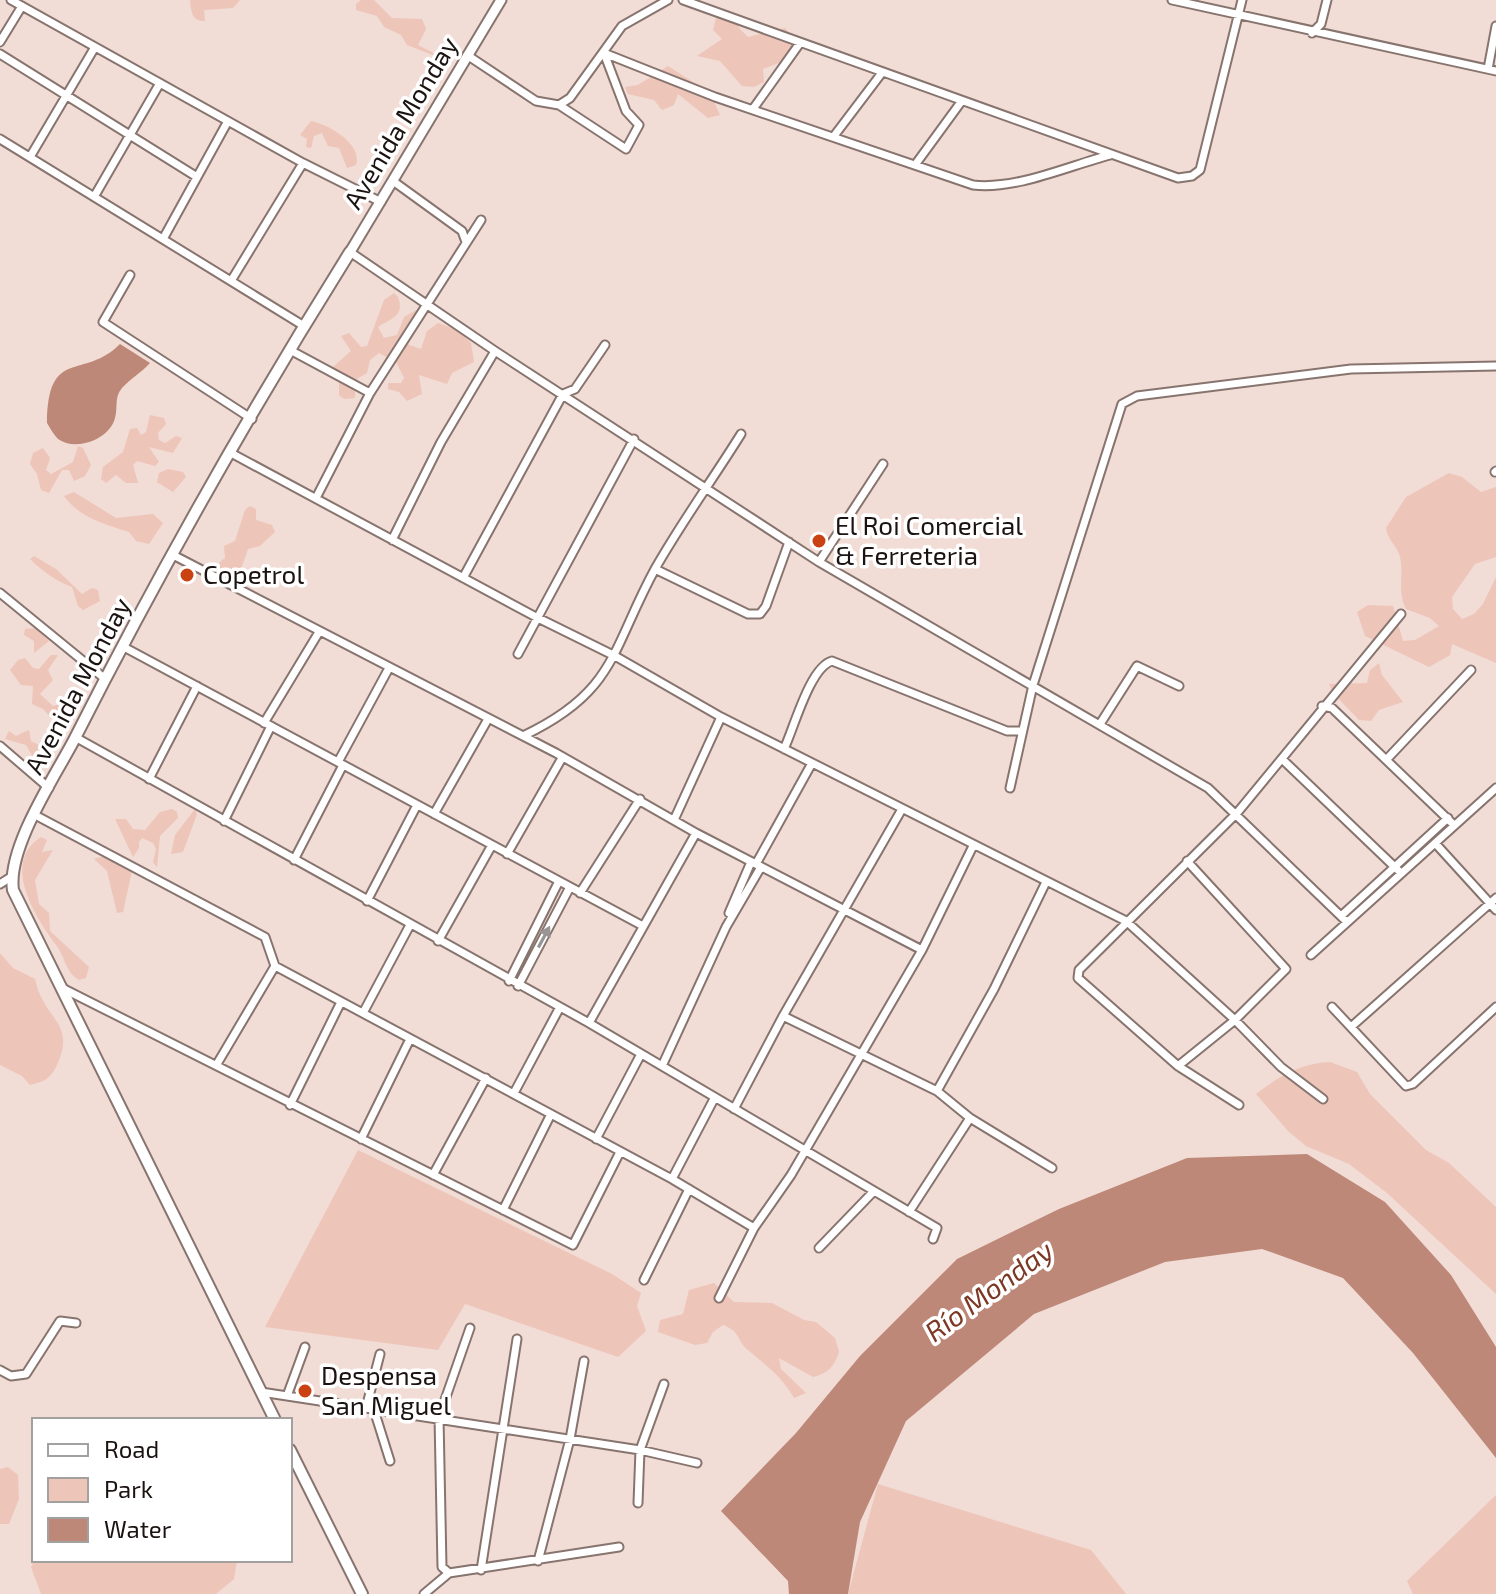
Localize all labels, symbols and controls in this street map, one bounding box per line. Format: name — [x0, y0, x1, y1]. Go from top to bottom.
street label: Avenida Monday — [336, 30, 463, 214]
place label: El Roi Comercial & Ferreteria — [835, 509, 1023, 570]
marker: El Roi Comercial & Ferreteria — [810, 532, 828, 550]
place label: Copetrol — [203, 558, 304, 589]
marker: Copetrol — [178, 566, 196, 584]
street label: Avenida Monday — [17, 592, 136, 779]
one-way arrow — [537, 925, 550, 948]
water label: Río Monday — [918, 1232, 1059, 1348]
place label: Despensa San Miguel — [321, 1359, 451, 1420]
marker: Despensa San Miguel — [296, 1382, 314, 1400]
legend — [32, 1418, 292, 1562]
text: Road — [104, 1434, 159, 1463]
text: Park — [104, 1474, 153, 1503]
text: Water — [104, 1514, 172, 1543]

